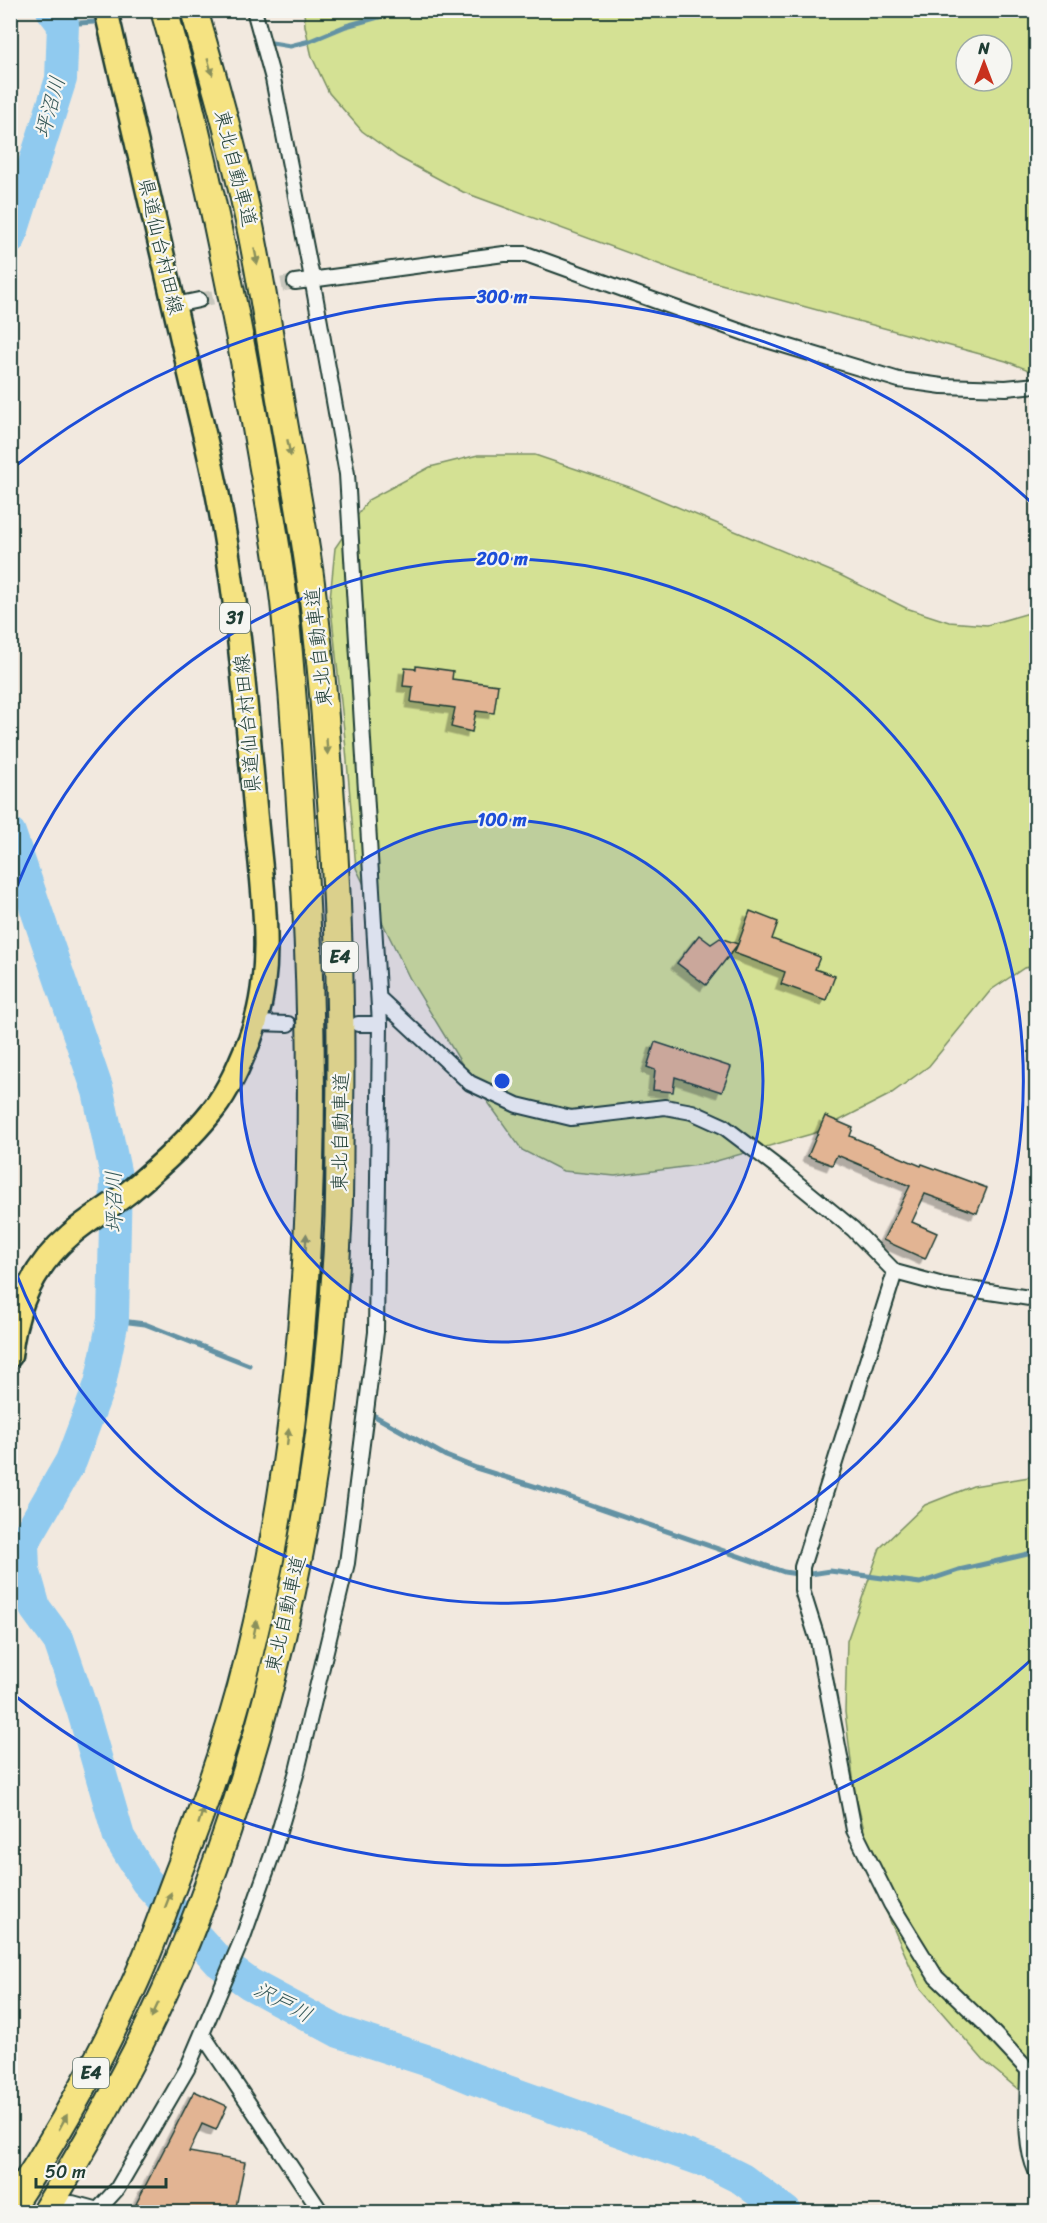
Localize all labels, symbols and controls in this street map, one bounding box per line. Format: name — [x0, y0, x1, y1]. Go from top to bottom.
north arrow — [954, 33, 1014, 93]
text: N — [977, 34, 990, 63]
one-way arrow — [206, 58, 215, 76]
water label: 坪沼川 — [23, 72, 77, 142]
street label: 東北自動車道 — [204, 106, 267, 231]
street label: 県道仙台村田線 — [128, 174, 193, 318]
one-way arrow — [252, 247, 261, 266]
text: 300 m — [475, 281, 528, 313]
one-way arrow — [285, 439, 294, 458]
text: 200 m — [475, 543, 528, 575]
street label: 東北自動車道 — [295, 585, 342, 708]
road number: 31 — [220, 603, 250, 633]
street label: 県道仙台村田線 — [224, 653, 271, 795]
one-way arrow — [323, 736, 332, 755]
text: 100 m — [478, 804, 527, 836]
road number: E4 — [322, 942, 358, 972]
centre of rings — [492, 1071, 512, 1091]
street label: 東北自動車道 — [322, 1072, 359, 1192]
water label: 坪沼川 — [94, 1170, 134, 1234]
one-way arrow — [301, 1233, 311, 1252]
one-way arrow — [284, 1427, 293, 1446]
street label: 東北自動車道 — [255, 1552, 316, 1677]
one-way arrow — [251, 1619, 261, 1638]
one-way arrow — [197, 1807, 207, 1825]
one-way arrow — [164, 1891, 173, 1909]
water label: 沢戸川 — [246, 1970, 320, 2034]
one-way arrow — [151, 2002, 160, 2019]
road number: E4 — [73, 2058, 109, 2088]
one-way arrow — [58, 2114, 68, 2131]
scale bar — [36, 2151, 166, 2189]
text: 50 m — [45, 2156, 86, 2188]

